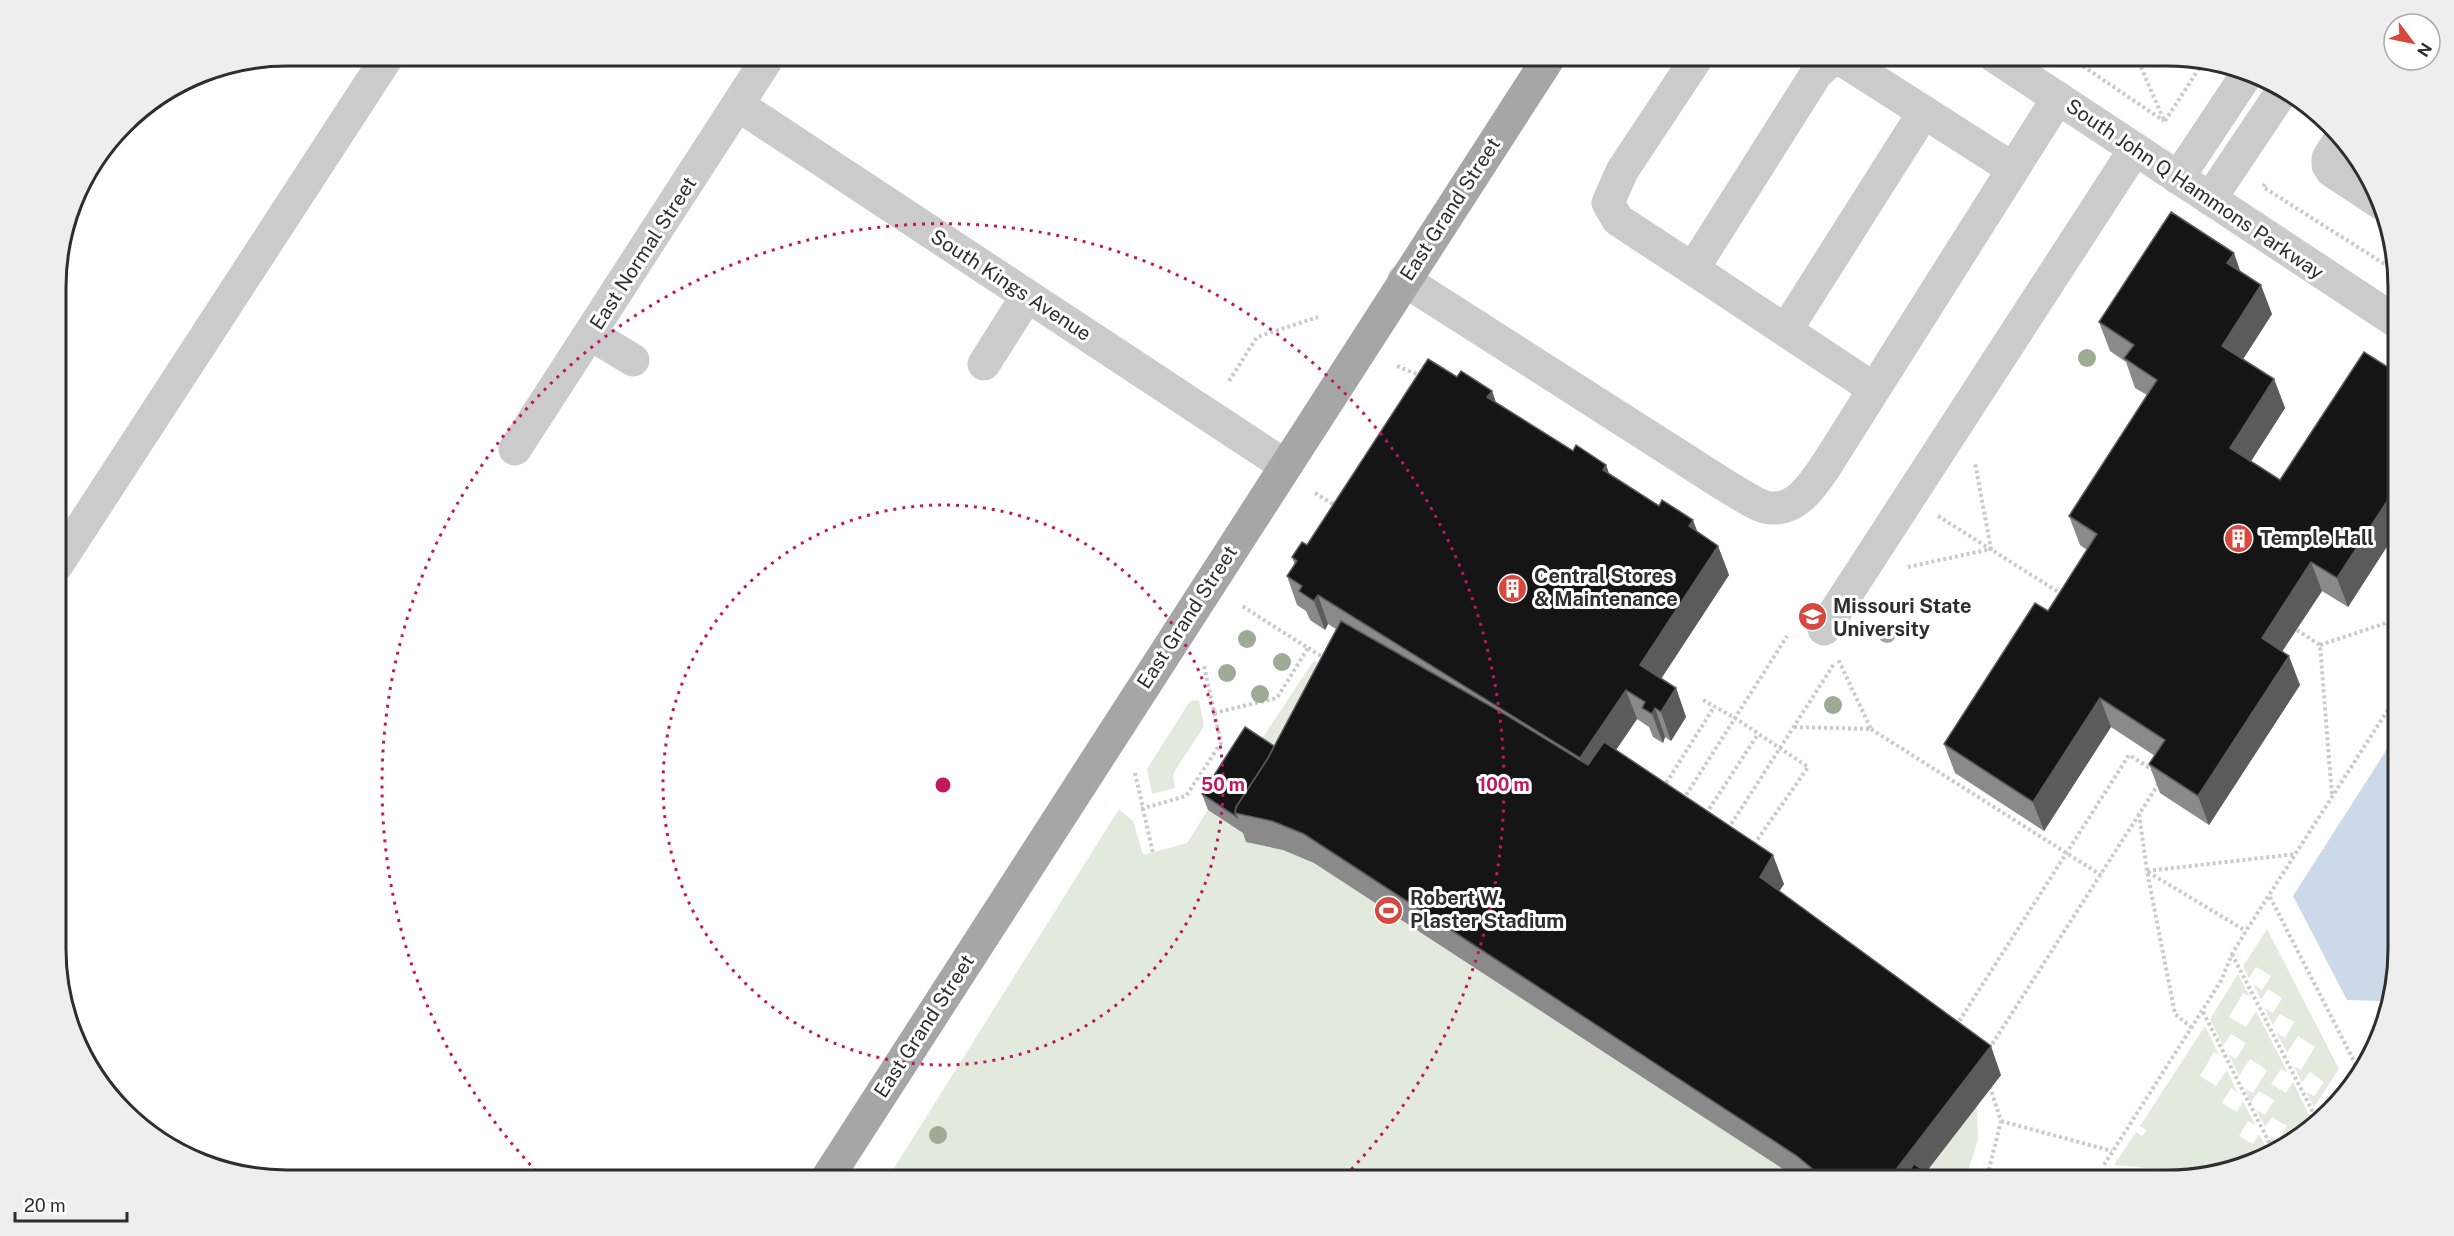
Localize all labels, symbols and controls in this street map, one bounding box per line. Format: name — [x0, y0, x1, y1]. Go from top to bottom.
north arrow — [2382, 12, 2442, 72]
text: N — [2413, 39, 2436, 60]
street label: South John Q Hammons Parkway — [2062, 94, 2329, 285]
street label: East Grand Street — [1395, 133, 1505, 285]
street label: East Normal Street — [585, 172, 701, 334]
street label: South Kings Avenue — [926, 224, 1096, 346]
building icon: Temple Hall — [2223, 522, 2255, 554]
place label: Temple Hall — [2260, 526, 2374, 550]
street label: East Grand Street — [1132, 541, 1242, 693]
place label: Central Stores & Maintenance — [1534, 564, 1678, 611]
building icon: Central Stores & Maintenance — [1497, 572, 1529, 604]
place label: Missouri State University — [1833, 594, 1972, 641]
school or university icon: Missouri State University — [1796, 601, 1828, 633]
text: 50 m — [1201, 774, 1245, 795]
text: 100 m — [1478, 774, 1530, 795]
centre of rings — [933, 775, 953, 795]
place label: Robert W. Plaster Stadium — [1410, 886, 1564, 933]
sports icon: Robert W. Plaster Stadium — [1373, 894, 1405, 926]
street label: East Grand Street — [869, 950, 979, 1102]
scale bar — [15, 1185, 128, 1223]
text: 20 m — [24, 1195, 66, 1216]

